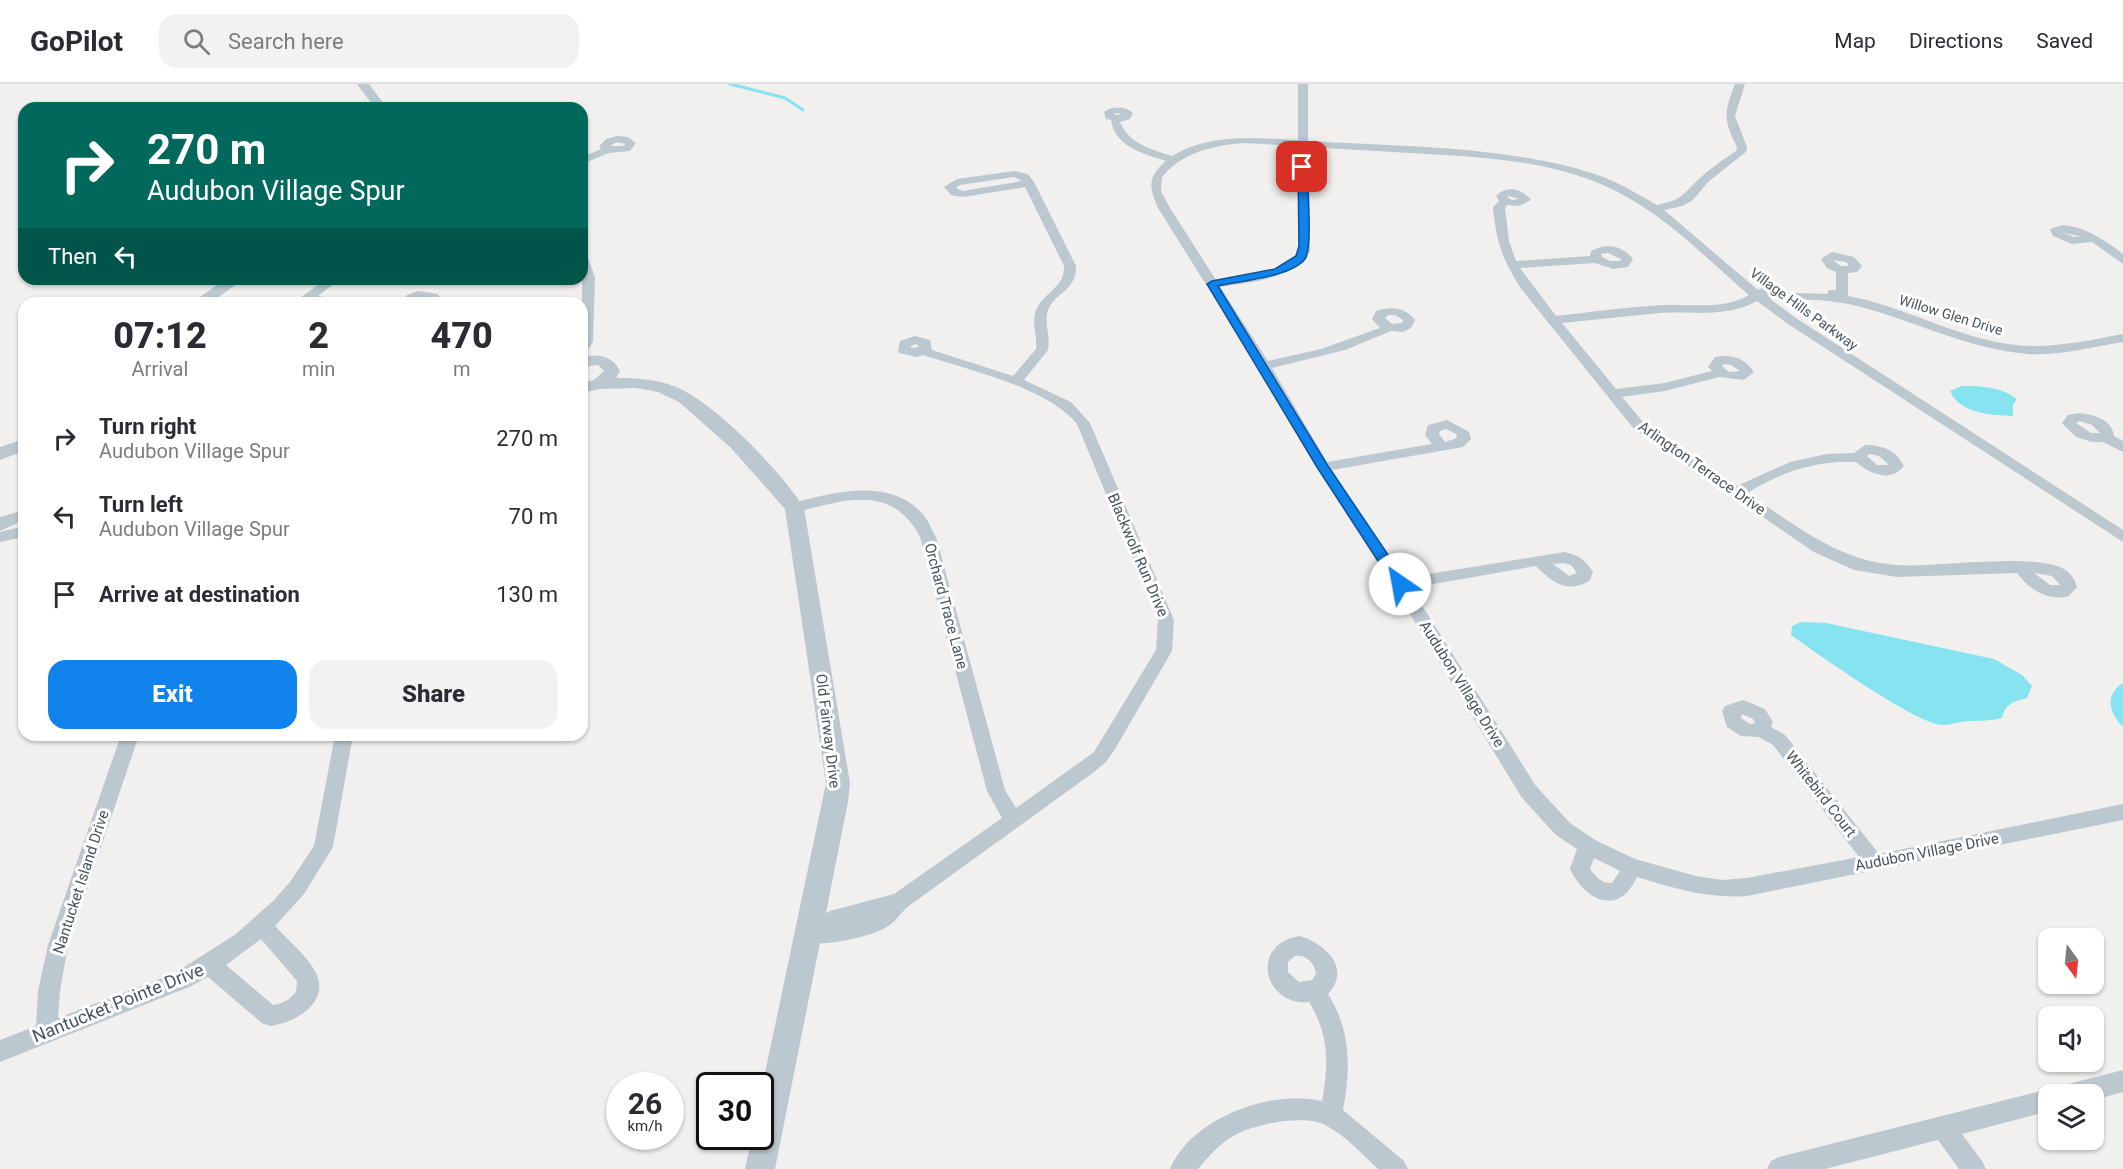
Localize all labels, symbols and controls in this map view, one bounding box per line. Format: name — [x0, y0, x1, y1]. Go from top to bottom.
search box — [159, 14, 579, 68]
text: GoPilot — [30, 25, 123, 58]
icon: search — [180, 25, 213, 58]
text: Search here — [228, 29, 344, 54]
text: Map — [1834, 29, 1876, 53]
text: Directions — [1909, 29, 2003, 53]
text: Saved — [2036, 29, 2093, 53]
text: 270 m — [147, 125, 266, 174]
icon: right — [48, 126, 126, 204]
pin — [1276, 141, 1327, 192]
icon: arrive — [1285, 150, 1318, 183]
text: Audubon Village Spur — [147, 175, 405, 207]
icon: left — [109, 240, 142, 273]
text: Then — [48, 244, 97, 269]
street label: Village Hills Parkway — [1747, 265, 1861, 354]
street label: Willow Glen Drive — [1897, 292, 2005, 338]
text: 07:12 — [113, 315, 207, 357]
text: 2 — [308, 315, 329, 357]
text: 470 — [431, 315, 493, 357]
text: Arrival — [132, 357, 188, 381]
text: min — [302, 357, 335, 381]
text: m — [453, 357, 470, 381]
text: Turn right — [99, 414, 196, 439]
street label: Arlington Terrace Drive — [1635, 417, 1769, 519]
icon: right — [48, 422, 81, 455]
text: 270 m — [496, 426, 558, 451]
text: Audubon Village Spur — [99, 439, 290, 463]
street label: Blackwolf Run Drive — [1104, 491, 1172, 619]
text: Turn left — [99, 492, 183, 517]
icon: left — [48, 500, 81, 533]
text: 70 m — [509, 504, 558, 529]
text: Audubon Village Spur — [99, 517, 290, 541]
street label: Orchard Trace Lane — [921, 541, 971, 671]
position arrow — [1368, 552, 1432, 616]
icon: arrive — [48, 578, 81, 611]
text: Arrive at destination — [99, 582, 300, 607]
text: 130 m — [496, 582, 558, 607]
street label: Audubon Village Drive — [1416, 617, 1508, 751]
button: Exit — [48, 660, 297, 729]
button: Share — [309, 660, 558, 729]
street label: Old Fairway Drive — [812, 673, 844, 789]
street label: Whitebird Court — [1782, 747, 1860, 841]
street label: Nantucket Island Drive — [49, 808, 113, 956]
street label: Audubon Village Drive — [1854, 829, 2000, 875]
north arrow — [2038, 928, 2104, 994]
map controls — [2038, 928, 2104, 1150]
street label: Nantucket Pointe Drive — [29, 959, 206, 1047]
button: sound — [2038, 1006, 2104, 1072]
speed limit sign: 30 — [696, 1072, 774, 1150]
button: layers — [2038, 1084, 2104, 1150]
text: 26 — [628, 1086, 662, 1121]
text: km/h — [627, 1117, 663, 1135]

